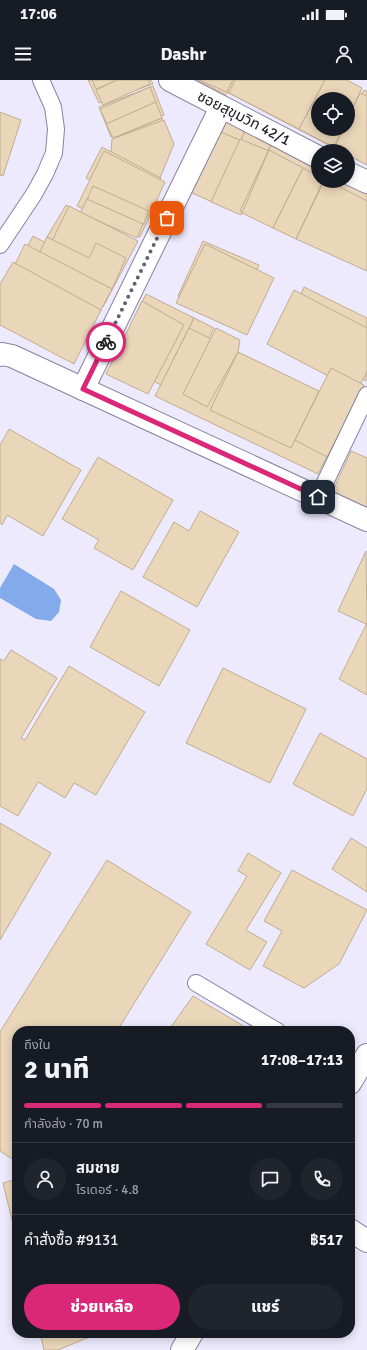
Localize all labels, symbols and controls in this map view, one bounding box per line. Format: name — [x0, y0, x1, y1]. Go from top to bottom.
text: 17:06 — [20, 5, 57, 23]
icon: menu — [12, 43, 34, 65]
text: Dashr — [161, 43, 206, 65]
icon: person — [333, 43, 355, 65]
street label: ซอยสุขุมวิท 42/1 — [194, 87, 294, 149]
map controls — [311, 92, 355, 188]
button: locate — [311, 92, 355, 136]
button: layers — [311, 144, 355, 188]
pin — [150, 201, 184, 235]
icon: bag — [156, 207, 178, 229]
courier — [86, 322, 126, 362]
icon: bike — [95, 331, 117, 353]
pin — [301, 480, 335, 514]
icon: home — [307, 486, 329, 508]
text: ถึงใน — [24, 1037, 50, 1053]
text: 17:08–17:13 — [261, 1051, 343, 1069]
text: 2 นาที — [24, 1054, 89, 1086]
text: กำลังส่ง · 70 m — [24, 1116, 103, 1132]
button: person — [24, 1158, 66, 1200]
button: chat — [249, 1158, 291, 1200]
button: phone — [301, 1158, 343, 1200]
text: สมชาย — [76, 1159, 120, 1177]
text: ไรเดอร์ · 4.8 — [76, 1182, 139, 1198]
text: คำสั่งซื้อ #9131 — [24, 1231, 118, 1249]
text: ฿517 — [310, 1231, 343, 1249]
button: ช่วยเหลือ — [24, 1284, 180, 1330]
button: แชร์ — [188, 1284, 343, 1330]

